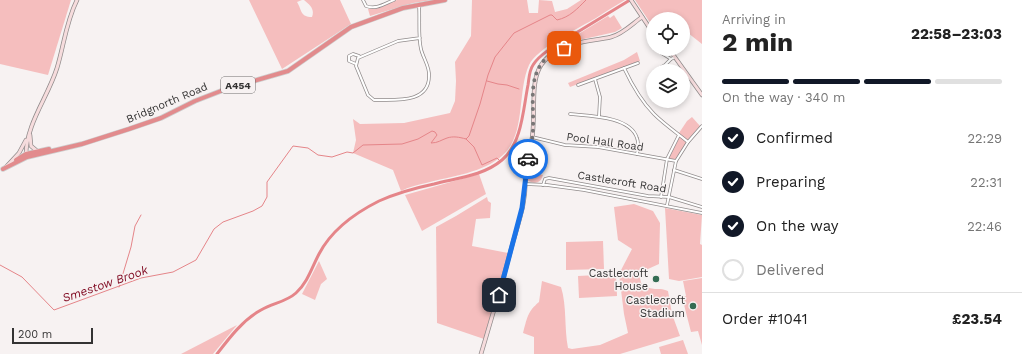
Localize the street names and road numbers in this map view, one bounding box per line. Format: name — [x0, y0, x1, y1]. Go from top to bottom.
road number: A454 — [221, 77, 255, 93]
street label: Bridgnorth Road — [124, 80, 210, 126]
street label: Pool Hall Road — [566, 130, 644, 154]
street label: Castlecroft Road — [577, 169, 667, 195]

